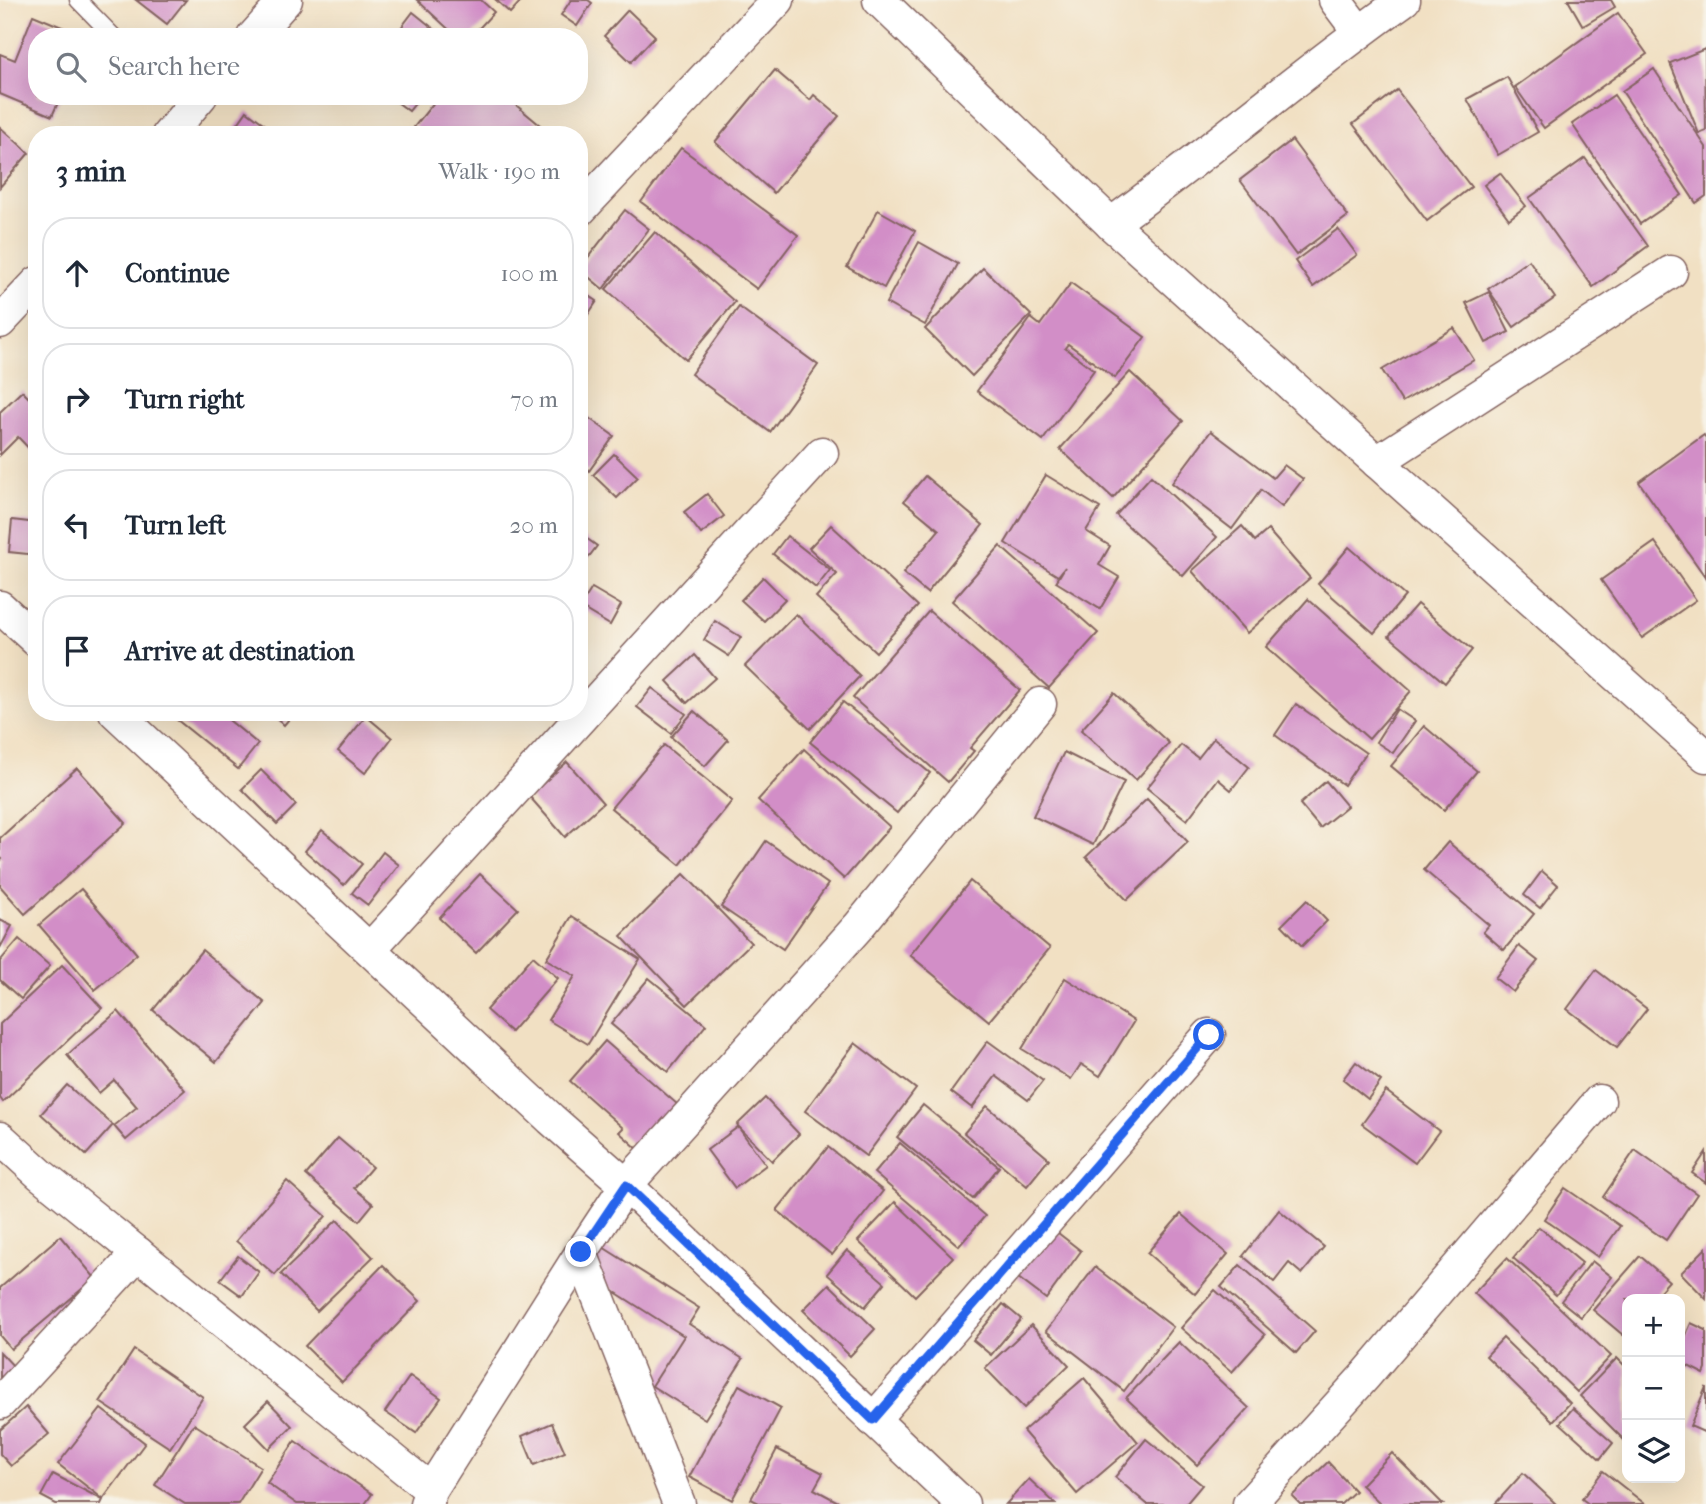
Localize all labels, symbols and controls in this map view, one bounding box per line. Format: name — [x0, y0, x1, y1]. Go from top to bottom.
search box — [28, 28, 588, 105]
icon: search — [52, 48, 90, 86]
text: Search here — [108, 51, 240, 82]
text: 3 min — [56, 154, 126, 189]
text: Walk · 190 m — [439, 158, 560, 185]
icon: ahead — [58, 254, 96, 292]
text: Continue — [125, 258, 230, 289]
text: 100 m — [500, 260, 558, 287]
icon: right — [58, 380, 96, 418]
text: Turn right — [125, 384, 245, 415]
text: 70 m — [510, 386, 558, 413]
icon: left — [58, 506, 96, 544]
text: Turn left — [125, 510, 226, 541]
text: 20 m — [509, 512, 558, 539]
icon: arrive — [58, 632, 96, 670]
text: Arrive at destination — [125, 636, 355, 667]
route start — [1193, 1019, 1224, 1050]
route end — [565, 1236, 596, 1267]
map controls — [1622, 1294, 1685, 1483]
button: + — [1622, 1294, 1685, 1357]
button: − — [1622, 1357, 1685, 1420]
button: layers — [1622, 1420, 1685, 1483]

